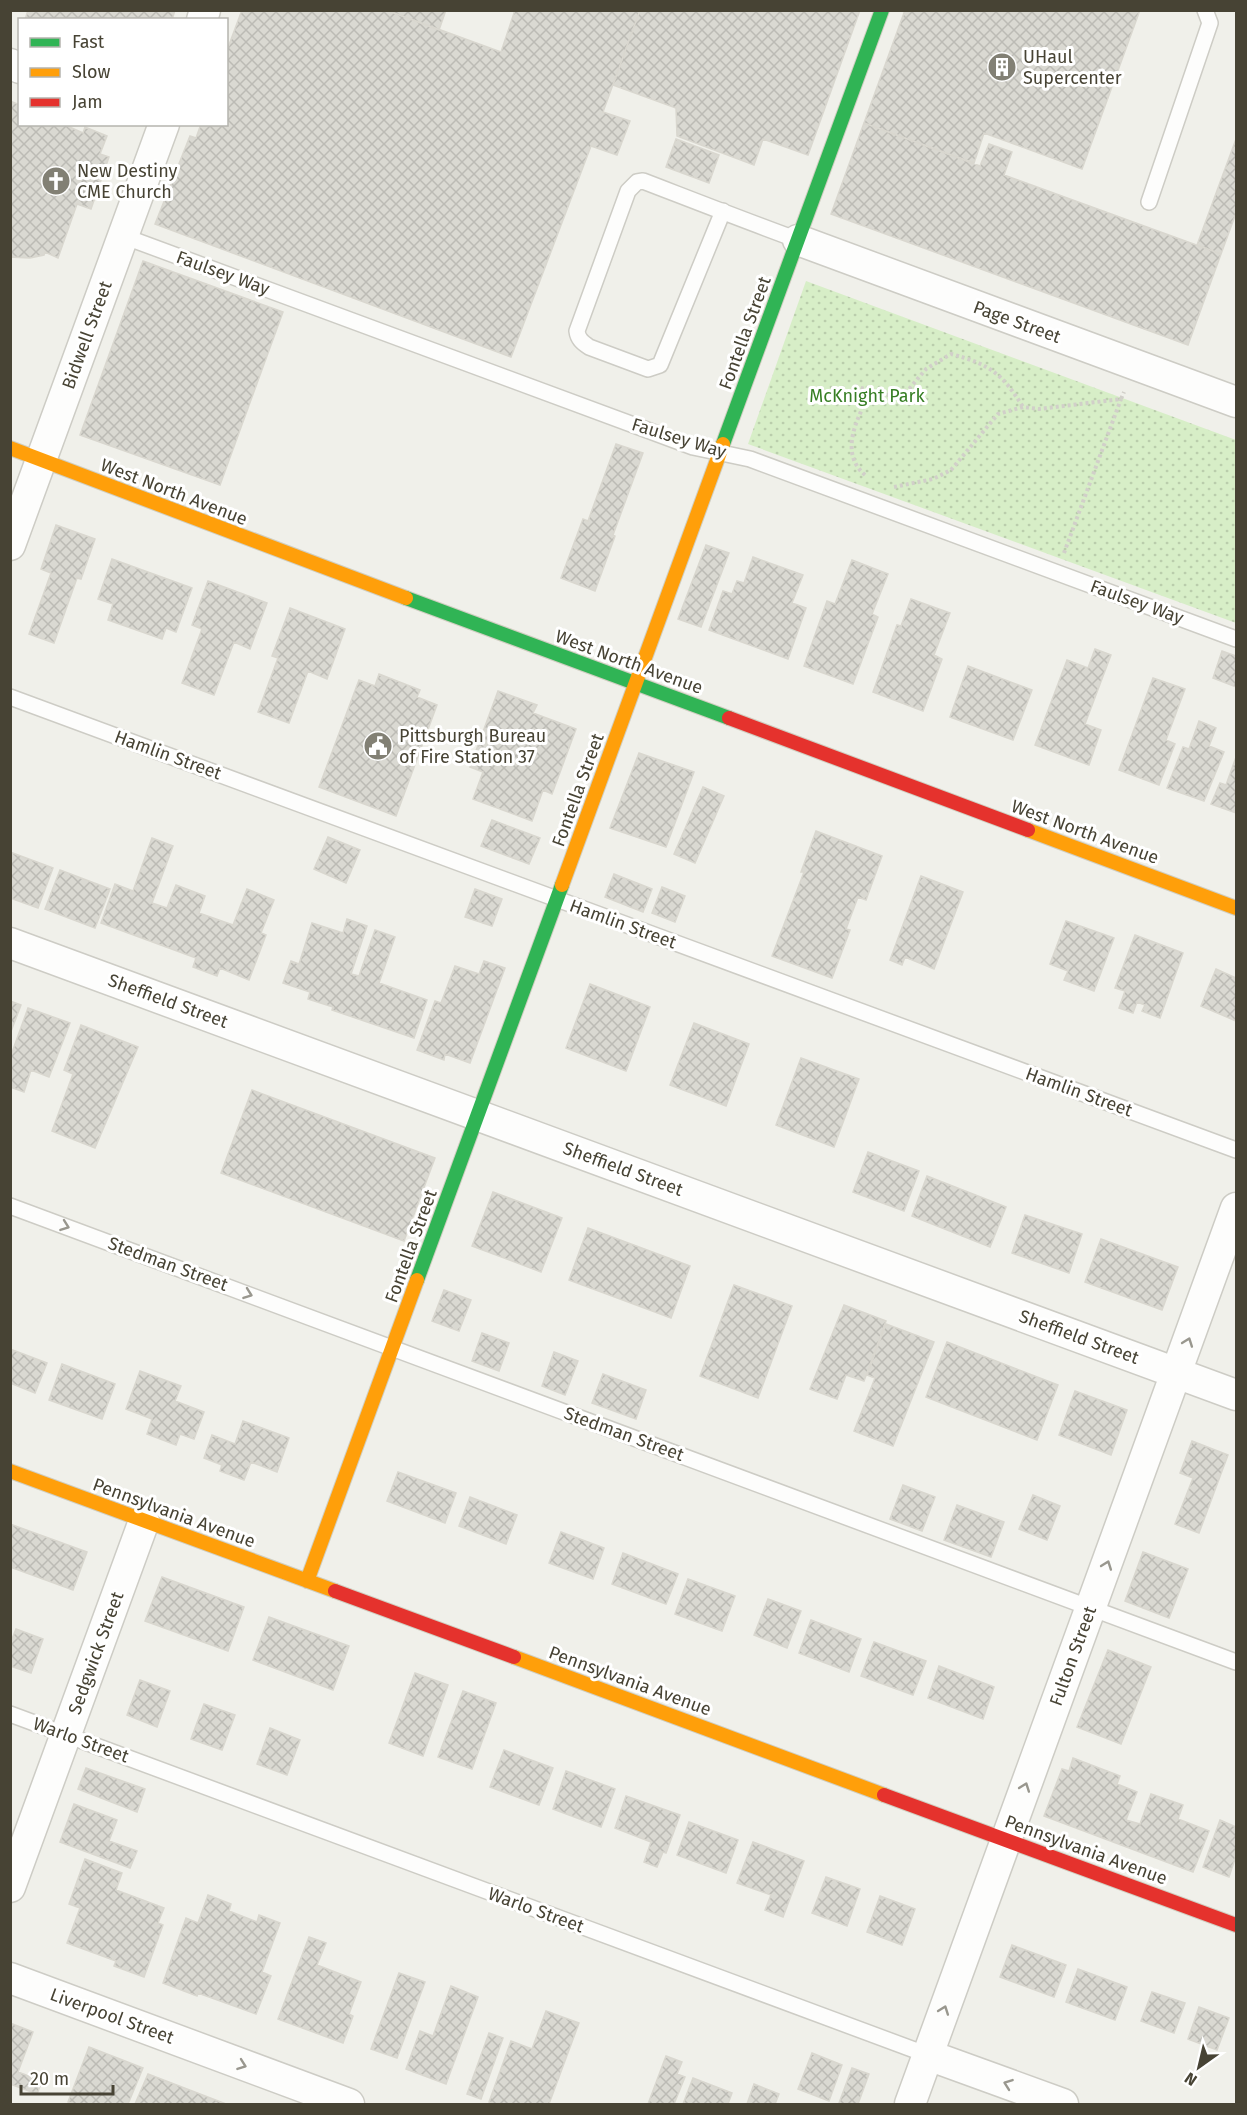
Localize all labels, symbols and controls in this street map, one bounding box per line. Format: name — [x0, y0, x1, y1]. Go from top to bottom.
legend — [18, 18, 228, 126]
text: Fast — [72, 31, 105, 53]
place label: UHaul Supercenter — [1023, 46, 1122, 89]
building icon: UHaul Supercenter — [986, 51, 1018, 83]
text: Slow — [72, 61, 111, 83]
text: Jam — [72, 91, 103, 113]
place label: New Destiny CME Church — [77, 160, 178, 203]
church icon: New Destiny CME Church — [40, 165, 72, 197]
street label: Faulsey Way — [173, 246, 273, 300]
street label: Fontella Street — [714, 273, 776, 393]
street label: Bidwell Street — [57, 277, 117, 392]
street label: Page Street — [970, 296, 1064, 348]
park label: McKnight Park — [809, 385, 925, 407]
street label: Faulsey Way — [629, 413, 729, 463]
street label: West North Avenue — [97, 454, 251, 530]
street label: Faulsey Way — [1087, 575, 1187, 629]
street label: West North Avenue — [552, 625, 706, 699]
place label: Pittsburgh Bureau of Fire Station 37 — [399, 725, 546, 768]
street label: Hamlin Street — [112, 726, 225, 785]
public building icon: Pittsburgh Bureau of Fire Station 37 — [362, 730, 394, 762]
street label: Fontella Street — [547, 730, 609, 850]
street label: West North Avenue — [1008, 795, 1162, 869]
street label: Hamlin Street — [567, 895, 680, 954]
street label: Sheffield Street — [105, 969, 231, 1033]
street label: Hamlin Street — [1023, 1063, 1136, 1122]
street label: Sheffield Street — [560, 1137, 686, 1201]
street label: Fontella Street — [380, 1186, 442, 1306]
one-way arrow — [59, 1219, 70, 1231]
street label: Stedman Street — [105, 1232, 231, 1296]
one-way arrow — [242, 1287, 253, 1299]
street label: Sheffield Street — [1016, 1305, 1142, 1369]
one-way arrow — [1180, 1337, 1193, 1348]
street label: Stedman Street — [561, 1402, 687, 1466]
street label: Pennsylvania Avenue — [90, 1473, 258, 1553]
one-way arrow — [1099, 1560, 1112, 1571]
street label: Sedgwick Street — [64, 1588, 129, 1717]
street label: Fulton Street — [1045, 1603, 1101, 1709]
street label: Pennsylvania Avenue — [546, 1641, 714, 1721]
street label: Warlo Street — [30, 1712, 132, 1768]
one-way arrow — [1018, 1782, 1031, 1793]
street label: Pennsylvania Avenue — [1002, 1810, 1170, 1890]
street label: Warlo Street — [485, 1882, 587, 1938]
street label: Liverpool Street — [47, 1983, 177, 2049]
one-way arrow — [937, 2005, 950, 2016]
north arrow — [1169, 2037, 1229, 2097]
one-way arrow — [237, 2057, 247, 2070]
scale bar — [21, 2058, 112, 2096]
text: 20 m — [30, 2068, 69, 2090]
text: N — [1181, 2068, 1201, 2090]
one-way arrow — [1003, 2079, 1014, 2092]

